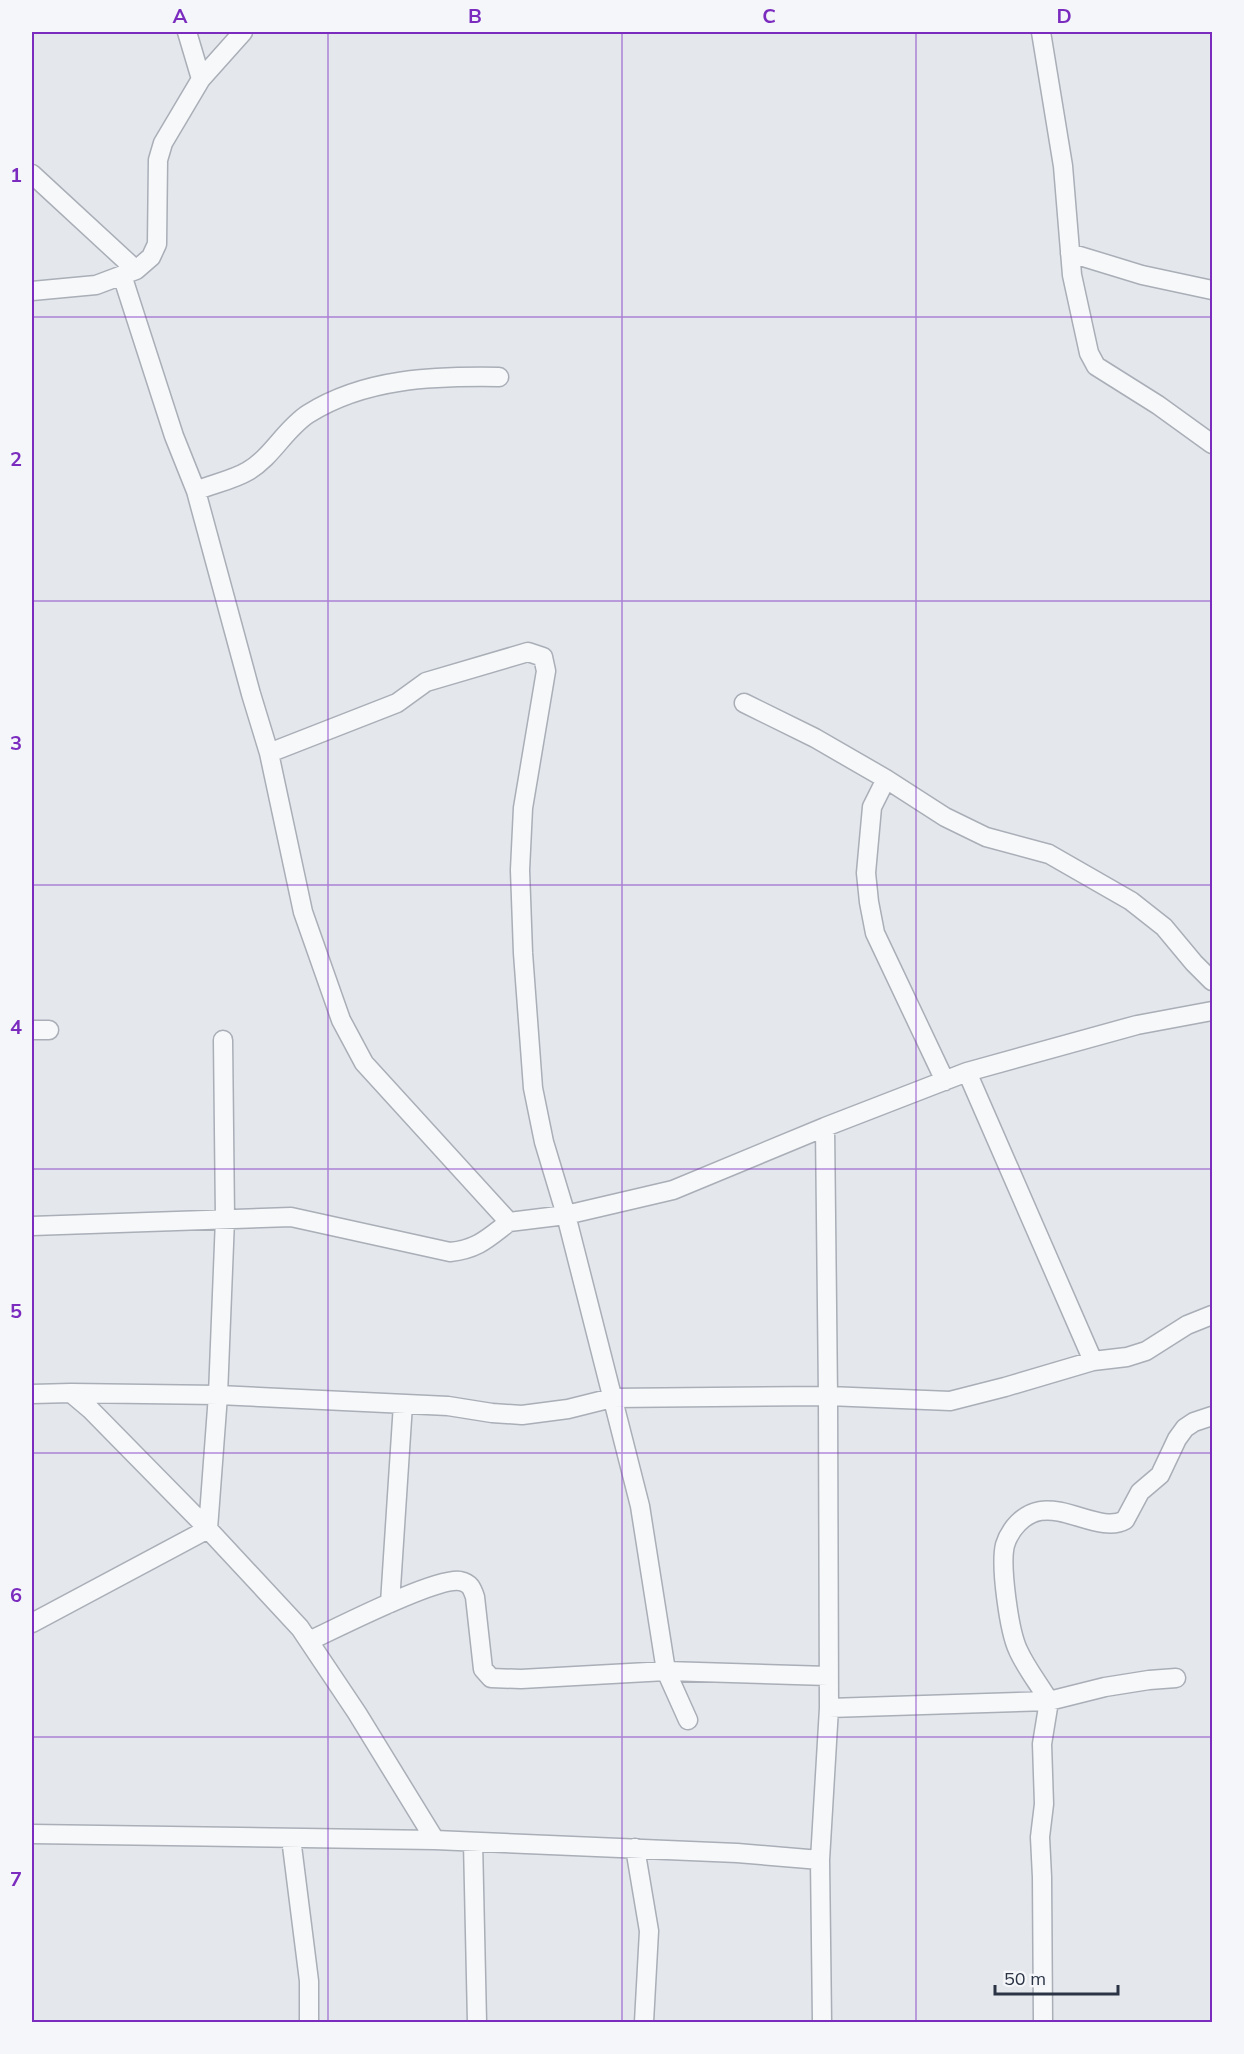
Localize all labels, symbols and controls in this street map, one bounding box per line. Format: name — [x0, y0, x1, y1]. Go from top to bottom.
text: A — [173, 3, 188, 28]
text: B — [468, 3, 482, 28]
text: C — [762, 3, 776, 28]
text: D — [1056, 3, 1072, 28]
text: 1 — [10, 162, 22, 187]
text: 2 — [10, 446, 22, 471]
text: 3 — [10, 730, 22, 755]
text: 4 — [10, 1014, 22, 1039]
text: 5 — [10, 1298, 22, 1323]
text: 6 — [10, 1582, 22, 1607]
text: 7 — [10, 1866, 22, 1891]
scale bar — [995, 1958, 1118, 1996]
text: 50 m — [1004, 1967, 1046, 1990]

